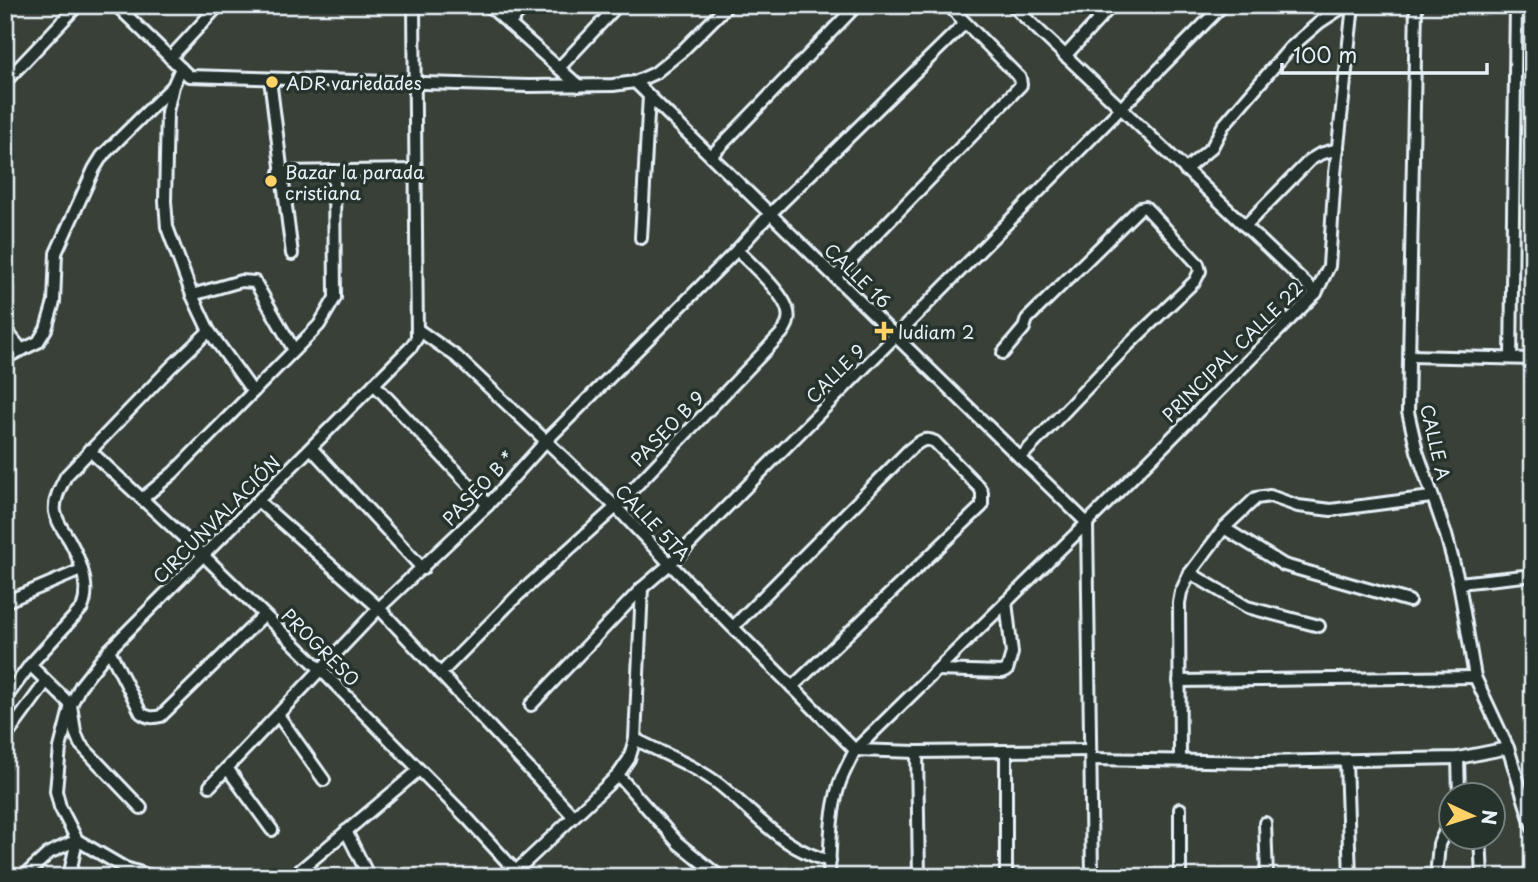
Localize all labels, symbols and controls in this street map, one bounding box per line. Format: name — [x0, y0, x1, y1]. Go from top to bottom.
scale bar — [1282, 32, 1487, 76]
text: 100 m — [1293, 38, 1357, 70]
place label: ADR variedades — [286, 69, 422, 96]
marker: ADR variedades — [264, 74, 280, 90]
place label: Bazar la parada cristiana — [285, 158, 425, 206]
marker: Bazar la parada cristiana — [263, 173, 279, 189]
street label: CALLE 16 — [819, 236, 897, 314]
street label: PRINCIPAL CALLE 22 — [1156, 275, 1308, 427]
place label: ludiam 2 — [898, 318, 974, 345]
marker: ludiam 2 — [876, 323, 892, 339]
street label: CALLE 9 — [799, 337, 871, 409]
street label: PASEO B 9 — [624, 384, 710, 472]
street label: CALLE A — [1414, 402, 1458, 482]
street label: PASEO B * — [436, 445, 520, 531]
street label: CIRCUNVALACIÓN — [146, 449, 286, 589]
street label: CALLE 5TA — [609, 478, 697, 566]
street label: PROGRESO — [276, 602, 366, 692]
north arrow — [1436, 780, 1506, 850]
text: N — [1475, 809, 1504, 826]

